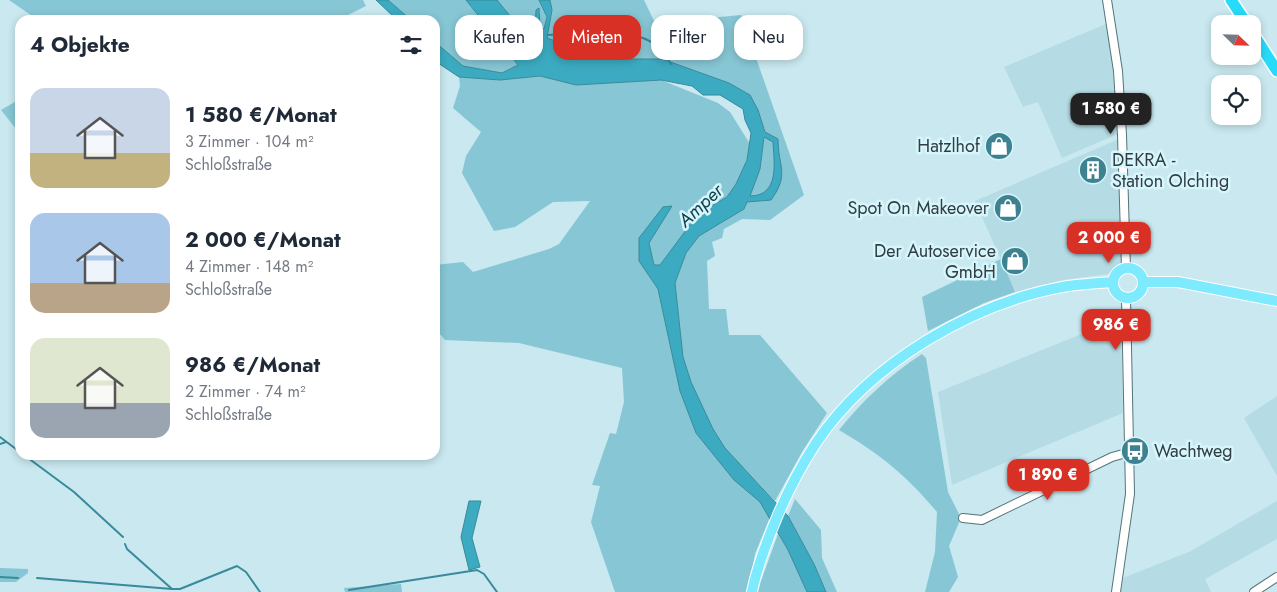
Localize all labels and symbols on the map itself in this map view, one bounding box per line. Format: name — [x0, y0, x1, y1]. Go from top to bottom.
north arrow — [1211, 15, 1261, 65]
pin: 1 580 € — [1065, 92, 1157, 135]
shop icon: Hatzlhof — [984, 131, 1014, 161]
place label: Hatzlhof — [917, 133, 981, 159]
place label: DEKRA - Station Olching — [1112, 147, 1229, 194]
building icon: DEKRA - Station Olching — [1078, 155, 1108, 185]
water label: Amper — [671, 176, 730, 234]
shop icon: Spot On Makeover — [993, 193, 1023, 223]
place label: Spot On Makeover — [847, 195, 990, 221]
pin: 2 000 € — [1063, 222, 1155, 264]
place label: Der Autoservice GmbH — [874, 238, 996, 285]
shop icon: Der Autoservice GmbH — [1000, 246, 1030, 276]
pin: 986 € — [1081, 308, 1151, 351]
bus stop icon: Wachtweg — [1120, 436, 1150, 466]
place label: Wachtweg — [1154, 438, 1233, 464]
pin: 1 890 € — [1002, 458, 1094, 501]

